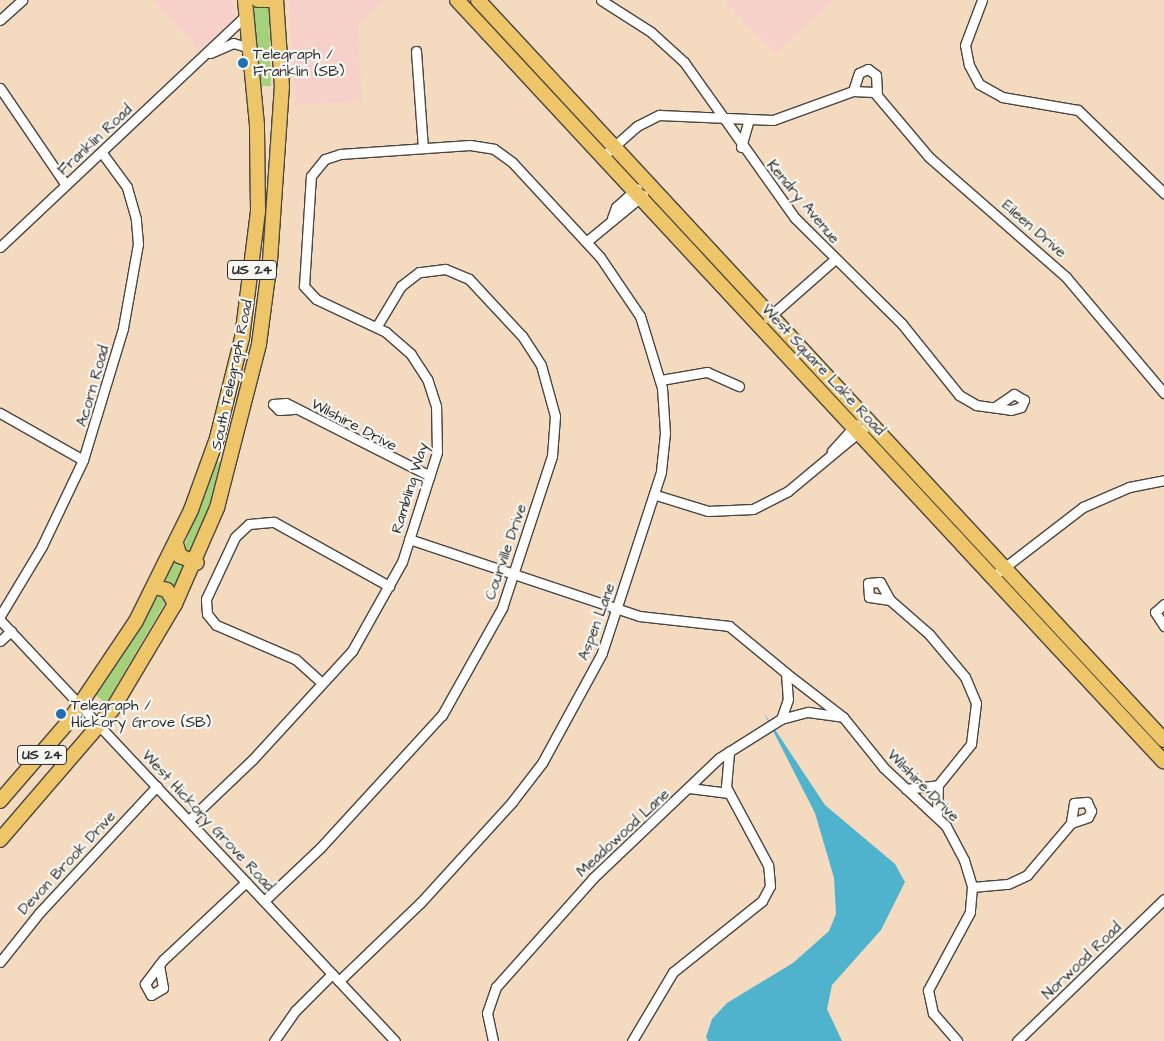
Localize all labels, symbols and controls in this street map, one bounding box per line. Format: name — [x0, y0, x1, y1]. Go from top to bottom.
place label: Telegraph / Franklin (SB) — [253, 45, 344, 80]
marker: Telegraph / Franklin (SB) — [237, 57, 249, 69]
street label: Franklin Road — [54, 101, 136, 179]
street label: Kendry Avenue — [763, 157, 843, 247]
street label: Eileen Drive — [998, 196, 1070, 262]
road number: US 24 — [226, 258, 278, 282]
street label: South Telegraph Road — [207, 298, 257, 452]
street label: West Square Lake Road — [758, 301, 888, 439]
street label: Acorn Road — [73, 343, 113, 429]
street label: Wilshire Drive — [308, 395, 400, 455]
street label: Rambling Way — [388, 440, 432, 536]
street label: Courville Drive — [481, 502, 531, 602]
street label: Aspen Lane — [575, 581, 619, 663]
place label: Telegraph / Hickory Grove (SB) — [71, 696, 211, 731]
marker: Telegraph / Hickory Grove (SB) — [55, 708, 67, 720]
road number: US 24 — [16, 744, 68, 766]
street label: Wilshire Drive — [883, 746, 963, 826]
street label: West Hickory Grove Road — [138, 747, 278, 895]
street label: Meadowood Lane — [573, 785, 673, 881]
street label: Devon Brook Drive — [14, 808, 120, 918]
street label: Norwood Road — [1039, 919, 1125, 1003]

